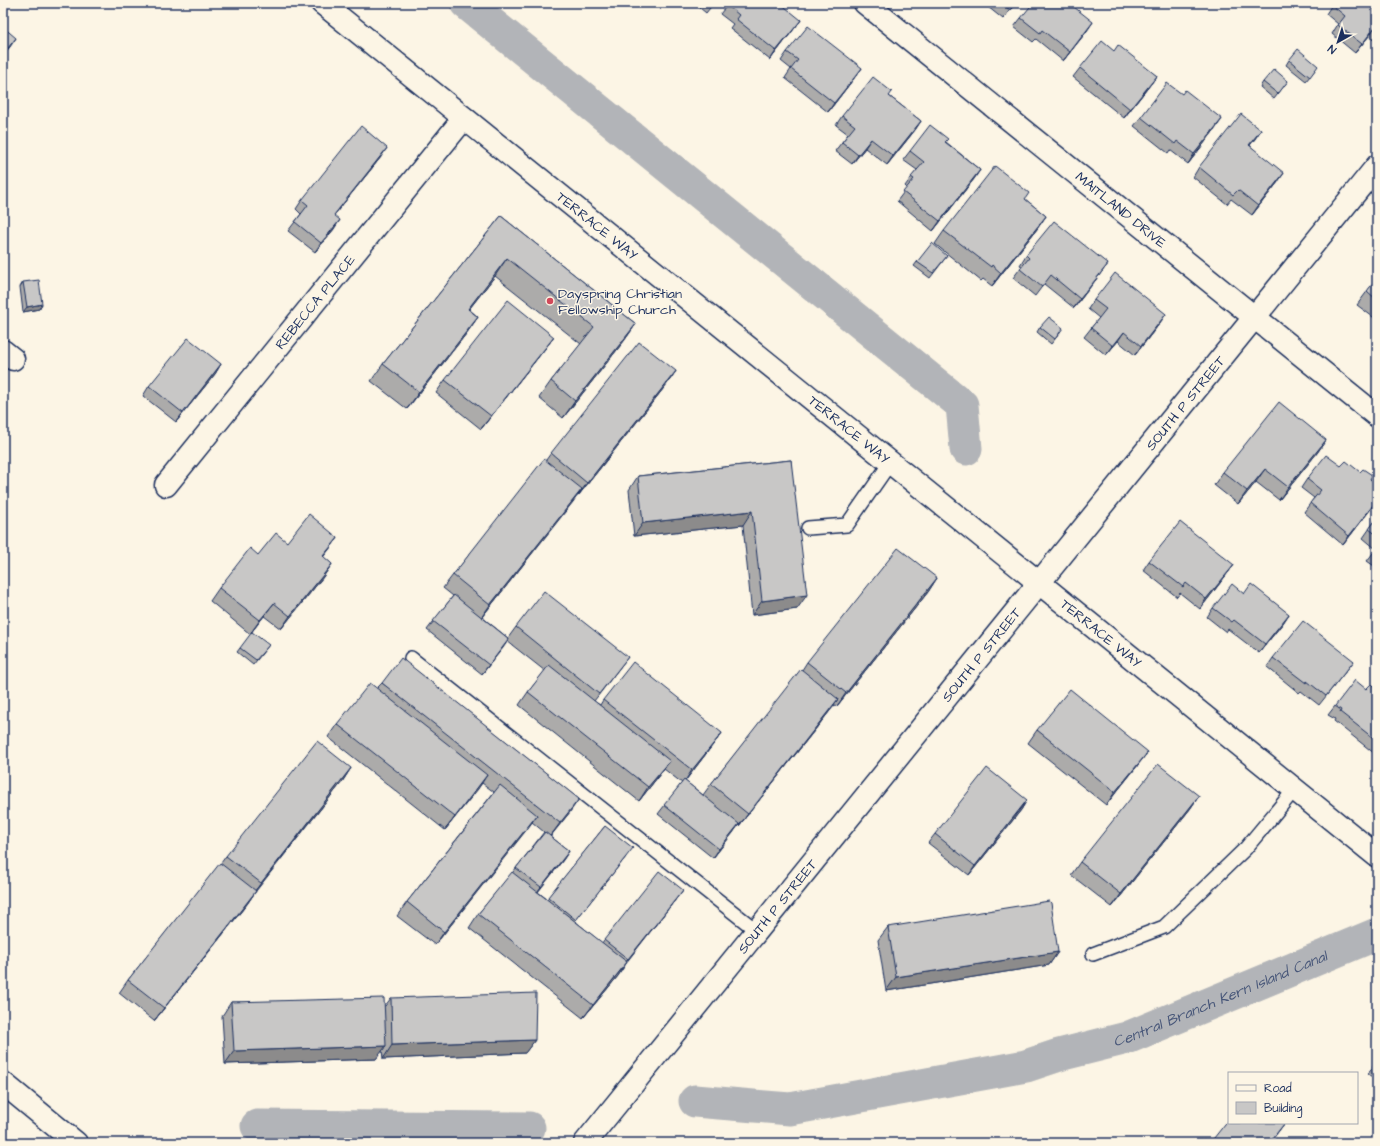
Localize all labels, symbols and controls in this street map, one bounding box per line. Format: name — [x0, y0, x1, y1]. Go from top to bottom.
north arrow — [1318, 22, 1358, 62]
text: N — [1325, 41, 1339, 57]
street label: MAITLAND DRIVE — [1071, 167, 1171, 254]
street label: TERRACE WAY — [552, 187, 642, 266]
street label: REBECCA PLACE — [271, 250, 361, 354]
place label: Dayspring Christian Fellowship Church — [558, 284, 682, 320]
marker: Dayspring Christian Fellowship Church — [545, 296, 555, 306]
street label: SOUTH P STREET — [1141, 351, 1231, 455]
street label: TERRACE WAY — [804, 391, 894, 469]
street label: TERRACE WAY — [1056, 595, 1146, 673]
street label: SOUTH P STREET — [937, 603, 1027, 707]
street label: SOUTH P STREET — [733, 855, 823, 958]
water label: Central Branch Kern Island Canal — [1111, 945, 1332, 1052]
legend — [1228, 1072, 1358, 1124]
text: Road — [1264, 1080, 1292, 1097]
text: Building — [1264, 1100, 1302, 1118]

